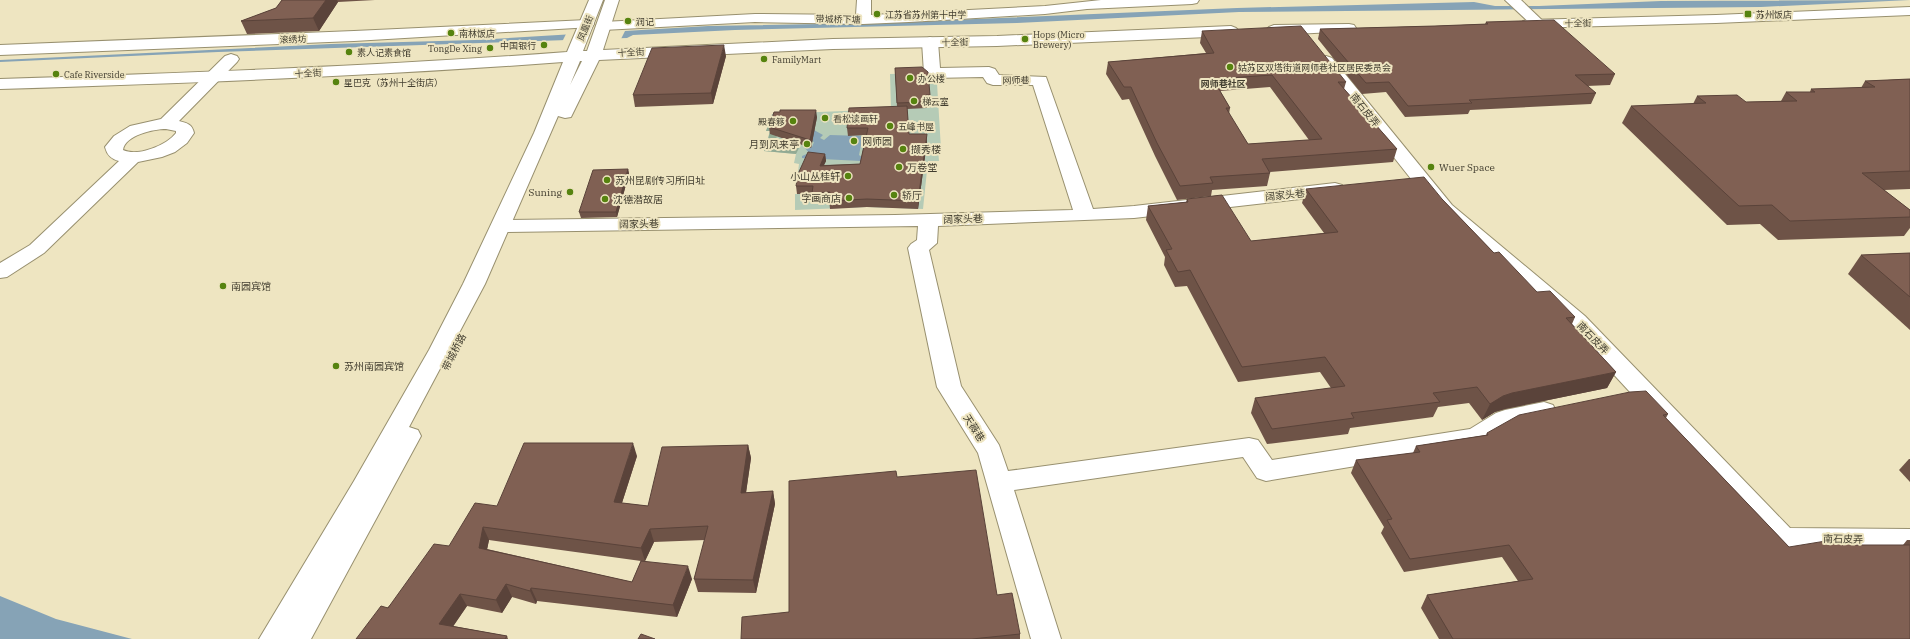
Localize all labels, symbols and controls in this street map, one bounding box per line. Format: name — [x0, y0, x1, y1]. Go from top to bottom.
marker: 江苏省苏州第十中学 — [872, 9, 882, 19]
place label: 江苏省苏州第十中学 — [885, 9, 966, 20]
marker: 苏州饭店 — [1743, 9, 1753, 19]
place label: 苏州饭店 — [1756, 9, 1792, 20]
street label: 凤凰街 — [575, 13, 595, 43]
street label: 带城桥下塘 — [815, 13, 861, 25]
marker: 润记 — [623, 16, 633, 26]
place label: 润记 — [636, 16, 654, 27]
street label: 十全街 — [1564, 17, 1592, 29]
marker: 南林饭店 — [446, 28, 456, 38]
place label: 南林饭店 — [459, 28, 495, 39]
place label: Hops (Micro Brewery) — [1033, 29, 1085, 50]
street label: 滚绣坊 — [279, 33, 307, 45]
marker: Hops (Micro Brewery) — [1020, 34, 1030, 44]
street label: 十全街 — [941, 36, 969, 48]
place label: 中国银行 — [500, 40, 536, 51]
marker: 中国银行 — [539, 40, 549, 50]
place label: TongDe Xing — [428, 43, 482, 54]
marker: TongDe Xing — [485, 43, 495, 53]
street label: 十全街 — [617, 46, 645, 58]
marker: 素人记素食馆 — [344, 47, 354, 57]
place label: 素人记素食馆 — [357, 47, 411, 58]
marker: FamilyMart — [759, 54, 769, 64]
place label: FamilyMart — [772, 54, 821, 65]
marker: 姑苏区双塔街道网师巷社区居民委员会 — [1225, 62, 1235, 72]
place label: 姑苏区双塔街道网师巷社区居民委员会 — [1238, 62, 1391, 73]
street label: 十全街 — [294, 67, 322, 79]
marker: Cafe Riverside — [51, 69, 61, 79]
place label: Cafe Riverside — [64, 69, 125, 80]
marker: 办公楼 — [905, 73, 915, 83]
place label: 办公楼 — [918, 73, 945, 84]
street label: 网师巷 — [1002, 74, 1030, 86]
marker: 星巴克（苏州十全街店） — [331, 77, 341, 87]
place label: 星巴克（苏州十全街店） — [344, 77, 443, 88]
district label: 网师巷社区 — [1200, 78, 1246, 89]
street label: 南石皮弄 — [1347, 90, 1383, 130]
marker: 梯云室 — [909, 96, 919, 106]
place label: 梯云室 — [922, 96, 949, 107]
marker: 看松读画轩 — [820, 113, 830, 123]
place label: 看松读画轩 — [833, 113, 878, 124]
place label: 殿春簃 — [758, 116, 785, 127]
marker: 殿春簃 — [788, 116, 798, 126]
marker: 五峰书屋 — [885, 121, 895, 131]
place label: 五峰书屋 — [898, 121, 934, 132]
place label: 网师园 — [862, 135, 892, 148]
marker: 网师园 — [849, 136, 859, 146]
place label: 月到风来亭 — [749, 138, 799, 151]
marker: 月到风来亭 — [802, 139, 812, 149]
place label: 撷秀楼 — [911, 143, 941, 156]
marker: 撷秀楼 — [898, 144, 908, 154]
place label: 万卷堂 — [907, 161, 937, 174]
place label: Wuer Space — [1439, 161, 1495, 174]
marker: 万卷堂 — [894, 162, 904, 172]
marker: Wuer Space — [1426, 162, 1436, 172]
place label: 小山丛桂轩 — [790, 170, 840, 183]
marker: 小山丛桂轩 — [843, 171, 853, 181]
place label: 苏州昆剧传习所旧址 — [615, 174, 705, 187]
marker: 苏州昆剧传习所旧址 — [602, 175, 612, 185]
place label: Suning — [529, 186, 563, 199]
street label: 阔家头巷 — [1264, 186, 1306, 204]
marker: Suning — [565, 187, 575, 197]
place label: 轿厅 — [902, 189, 922, 202]
marker: 轿厅 — [889, 190, 899, 200]
place label: 字画商店 — [801, 192, 841, 205]
place label: 沈德潜故居 — [613, 193, 663, 206]
marker: 字画商店 — [844, 193, 854, 203]
marker: 沈德潜故居 — [600, 194, 610, 204]
street label: 阔家头巷 — [943, 212, 983, 226]
street label: 阔家头巷 — [619, 217, 659, 231]
place label: 南园宾馆 — [231, 280, 271, 293]
marker: 南园宾馆 — [218, 281, 228, 291]
street label: 南石皮弄 — [1574, 319, 1612, 357]
street label: 带城桥路 — [439, 331, 469, 373]
place label: 苏州南园宾馆 — [344, 360, 404, 373]
marker: 苏州南园宾馆 — [331, 361, 341, 371]
street label: 天薇巷 — [961, 412, 987, 444]
street label: 南石皮弄 — [1823, 532, 1863, 546]

